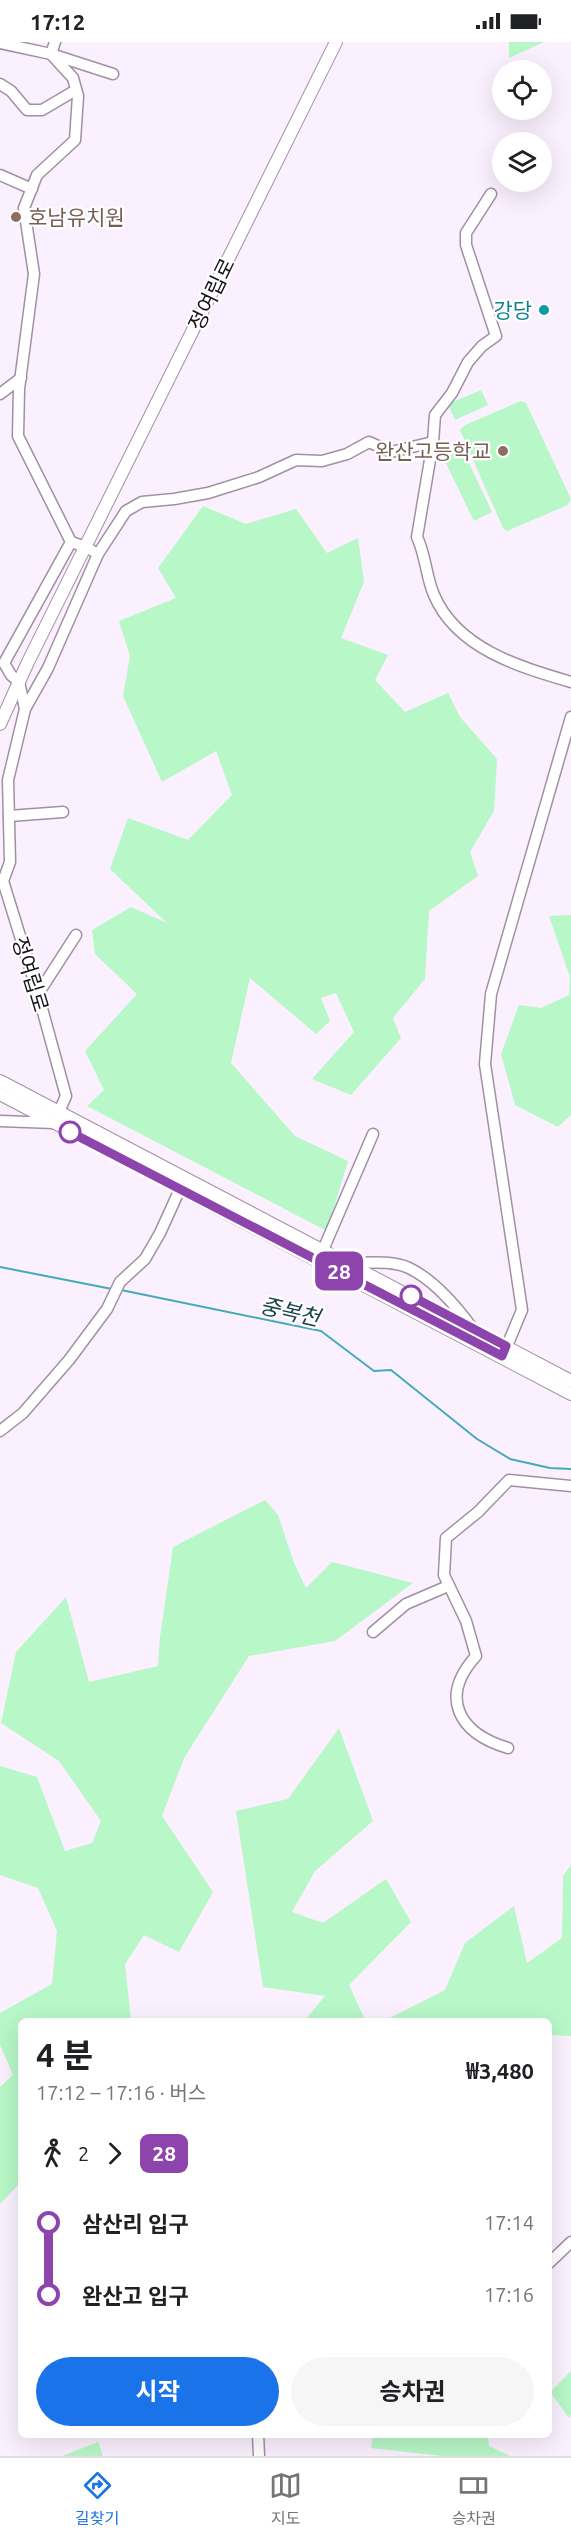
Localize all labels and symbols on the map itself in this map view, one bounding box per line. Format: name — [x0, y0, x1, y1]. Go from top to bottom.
place label: 호남유치원 — [28, 205, 125, 229]
marker: 호남유치원 — [9, 210, 23, 224]
street label: 정여립로 — [183, 254, 239, 334]
place label: 강당 — [493, 298, 532, 322]
marker: 강당 — [537, 303, 551, 317]
place label: 완산고등학교 — [375, 439, 491, 463]
marker: 완산고등학교 — [496, 444, 510, 458]
street label: 정여립로 — [8, 934, 54, 1014]
unlabelled marker — [59, 1121, 81, 1143]
line badge: 28 — [312, 1252, 366, 1290]
unlabelled marker — [400, 1285, 422, 1307]
water label: 중복천 — [258, 1292, 325, 1331]

